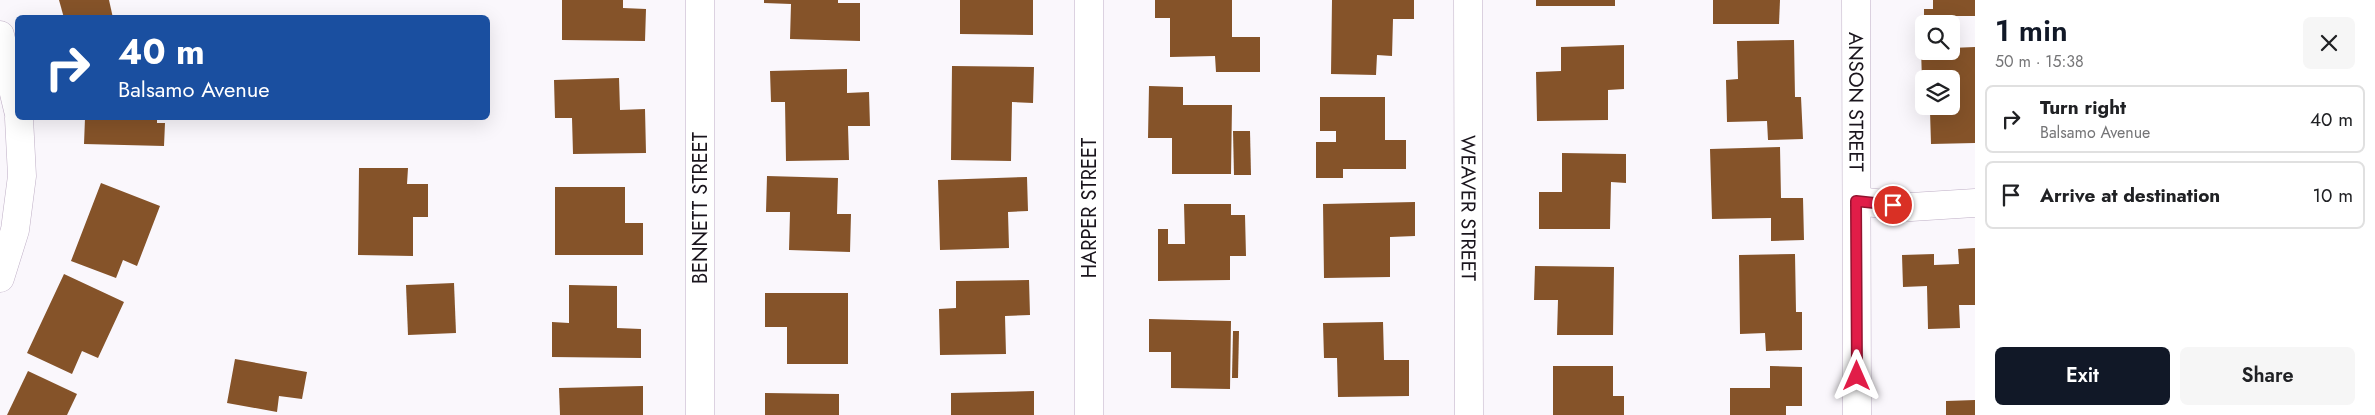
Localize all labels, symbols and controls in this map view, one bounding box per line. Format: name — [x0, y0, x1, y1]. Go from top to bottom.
text: 1 min — [1995, 9, 2068, 52]
map controls — [1915, 15, 1960, 115]
button: search — [1915, 15, 1960, 60]
button: close — [2303, 17, 2355, 69]
text: 40 m — [118, 27, 205, 77]
street label: ANSON STREET — [1841, 32, 1870, 173]
icon: right — [35, 35, 100, 100]
text: 50 m · 15:38 — [1995, 50, 2084, 73]
button: layers — [1915, 70, 1960, 115]
text: Balsamo Avenue — [118, 73, 270, 105]
text: Turn right — [2040, 94, 2126, 121]
icon: right — [1997, 105, 2025, 133]
text: 40 m — [2310, 106, 2353, 133]
text: Balsamo Avenue — [2040, 121, 2150, 144]
street label: BENNETT STREET — [686, 131, 715, 284]
street label: WEAVER STREET — [1453, 135, 1483, 282]
street label: HARPER STREET — [1075, 137, 1104, 278]
icon: arrive — [1997, 181, 2025, 209]
text: Arrive at destination — [2040, 182, 2220, 209]
text: 10 m — [2313, 182, 2353, 209]
pin — [1872, 184, 1914, 226]
icon: arrive — [1879, 191, 1907, 219]
button: Exit — [1995, 347, 2170, 405]
button: Share — [2180, 347, 2355, 405]
position arrow — [1830, 349, 1882, 401]

